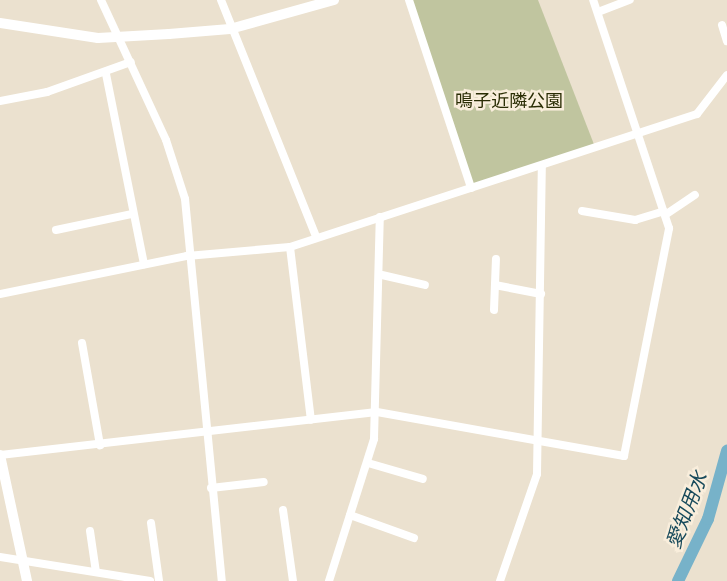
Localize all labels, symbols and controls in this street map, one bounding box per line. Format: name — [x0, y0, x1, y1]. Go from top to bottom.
park label: 鳴子近隣公園 — [455, 90, 563, 112]
water label: 愛知用水 — [660, 468, 712, 552]

